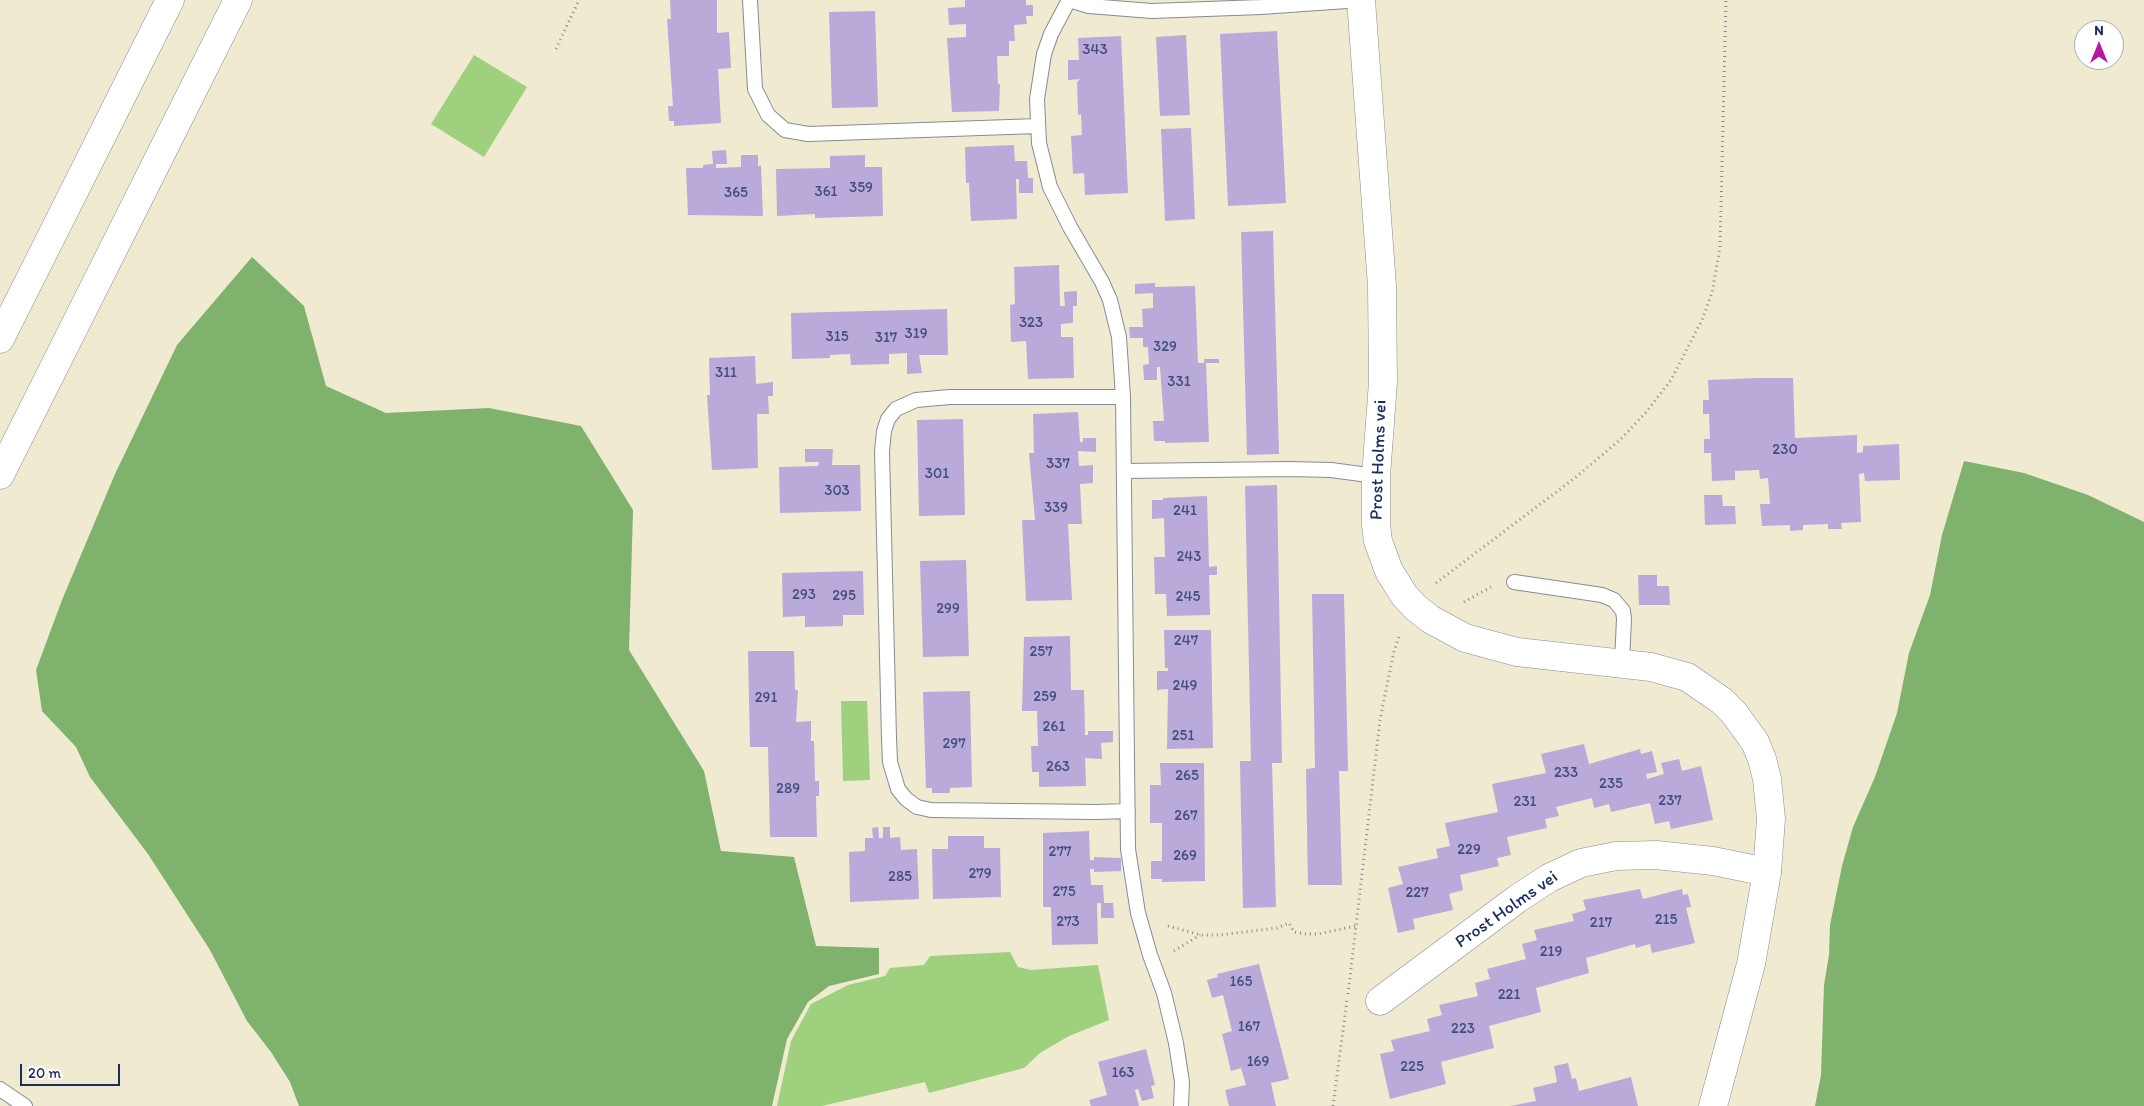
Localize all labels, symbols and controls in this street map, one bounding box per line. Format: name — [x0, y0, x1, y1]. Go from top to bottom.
north arrow — [2074, 20, 2124, 70]
text: N — [2094, 22, 2104, 39]
house number: 343 — [1082, 41, 1108, 59]
house number: 359 — [849, 179, 873, 197]
house number: 361 — [814, 183, 838, 201]
house number: 365 — [724, 184, 748, 202]
house number: 323 — [1019, 314, 1043, 332]
house number: 319 — [905, 325, 927, 343]
house number: 315 — [825, 328, 849, 346]
house number: 317 — [875, 329, 897, 347]
house number: 329 — [1153, 338, 1177, 356]
house number: 311 — [715, 364, 737, 382]
house number: 331 — [1167, 373, 1191, 391]
street label: Prost Holms vei — [1366, 399, 1392, 521]
house number: 230 — [1772, 441, 1798, 459]
house number: 337 — [1046, 455, 1070, 473]
house number: 301 — [925, 465, 949, 483]
house number: 303 — [824, 482, 850, 500]
house number: 339 — [1044, 499, 1068, 517]
house number: 241 — [1173, 502, 1197, 520]
house number: 243 — [1176, 548, 1202, 566]
house number: 293 — [792, 586, 816, 604]
house number: 295 — [832, 587, 856, 605]
house number: 245 — [1176, 588, 1200, 606]
house number: 299 — [936, 600, 960, 618]
house number: 247 — [1174, 632, 1198, 650]
house number: 257 — [1029, 643, 1053, 661]
house number: 249 — [1173, 677, 1197, 695]
house number: 259 — [1033, 688, 1057, 706]
house number: 291 — [755, 689, 777, 707]
house number: 261 — [1043, 718, 1065, 736]
house number: 251 — [1172, 727, 1194, 745]
house number: 297 — [942, 735, 966, 753]
house number: 263 — [1046, 758, 1070, 776]
house number: 233 — [1554, 764, 1578, 782]
house number: 265 — [1175, 767, 1199, 785]
house number: 235 — [1599, 775, 1623, 793]
house number: 289 — [776, 780, 800, 798]
house number: 237 — [1658, 792, 1682, 810]
house number: 231 — [1513, 793, 1537, 811]
house number: 267 — [1174, 807, 1198, 825]
house number: 229 — [1457, 841, 1481, 859]
house number: 277 — [1049, 843, 1071, 861]
house number: 269 — [1173, 847, 1197, 865]
house number: 279 — [968, 865, 992, 883]
street label: Prost Holms vei — [1451, 867, 1563, 953]
house number: 285 — [888, 868, 912, 886]
house number: 275 — [1052, 883, 1076, 901]
house number: 227 — [1405, 884, 1429, 902]
house number: 215 — [1655, 911, 1677, 929]
house number: 273 — [1056, 913, 1080, 931]
house number: 217 — [1590, 914, 1612, 932]
house number: 219 — [1540, 943, 1562, 961]
house number: 165 — [1230, 973, 1252, 991]
house number: 221 — [1498, 986, 1520, 1004]
house number: 167 — [1238, 1018, 1260, 1036]
house number: 223 — [1451, 1020, 1475, 1038]
house number: 169 — [1247, 1053, 1269, 1071]
scale bar — [22, 1054, 122, 1086]
house number: 225 — [1400, 1058, 1424, 1076]
text: 20 m — [28, 1064, 61, 1082]
house number: 163 — [1111, 1064, 1135, 1082]

